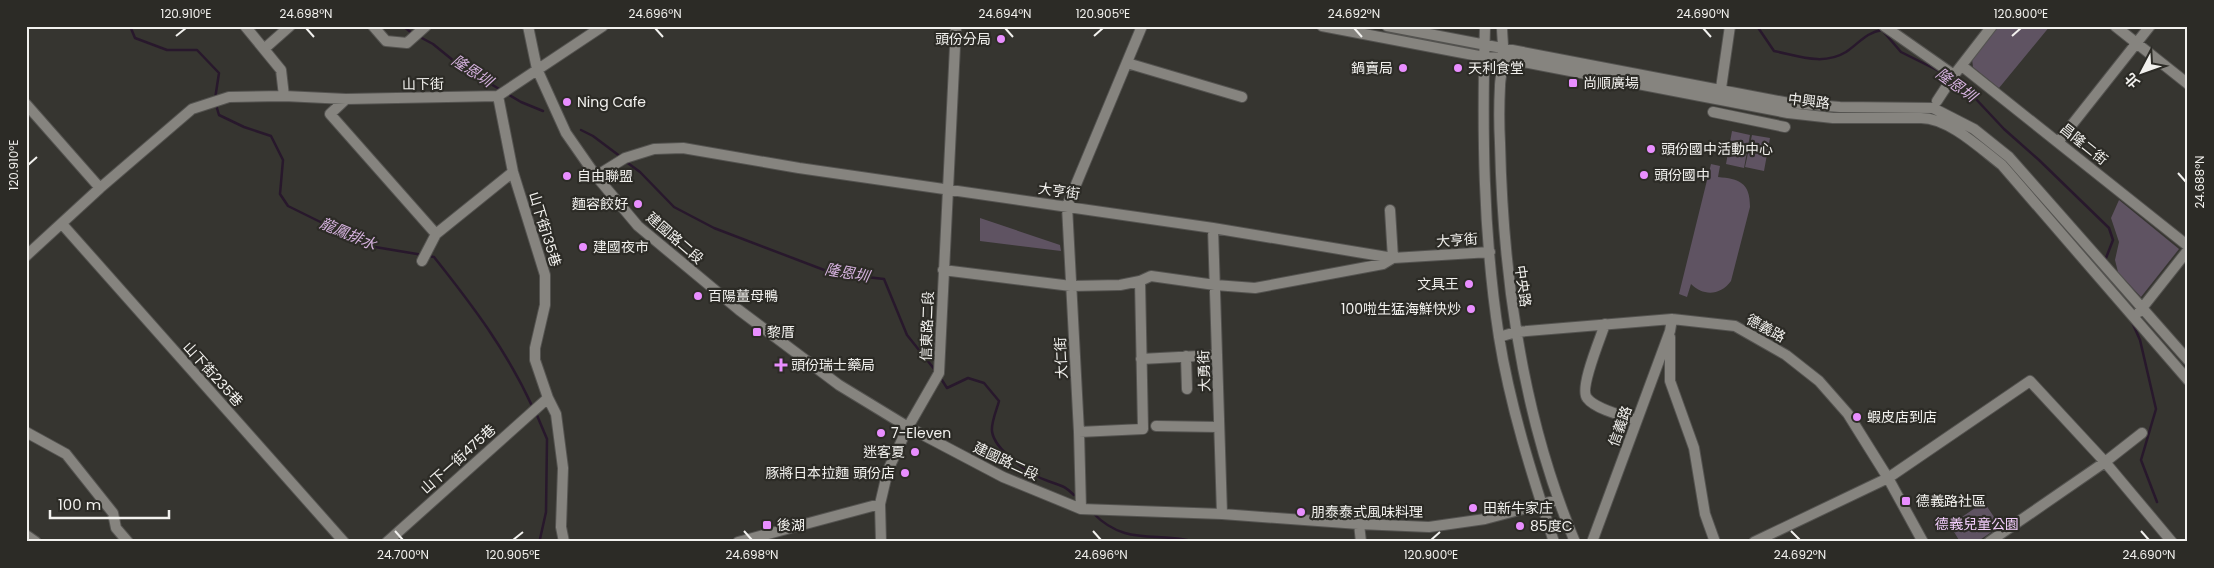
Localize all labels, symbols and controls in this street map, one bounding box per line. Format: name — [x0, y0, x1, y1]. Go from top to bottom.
text: 120.910°E — [161, 5, 211, 22]
text: 24.698°N — [279, 5, 333, 22]
text: 24.696°N — [628, 5, 682, 22]
text: 24.694°N — [978, 5, 1032, 22]
text: 120.905°E — [1076, 5, 1130, 22]
text: 24.692°N — [1328, 5, 1380, 22]
text: 24.690°N — [1676, 5, 1730, 22]
text: 120.900°E — [1994, 5, 2048, 22]
place label: 頭份分局 — [935, 29, 991, 49]
marker: 頭份分局 — [995, 33, 1007, 45]
north arrow — [2116, 48, 2166, 98]
water label: 隆恩圳 — [448, 50, 499, 93]
place label: 鍋賣局 — [1351, 58, 1393, 78]
place label: 天利食堂 — [1468, 58, 1524, 78]
marker: 鍋賣局 — [1397, 62, 1409, 74]
marker: 天利食堂 — [1452, 62, 1464, 74]
water label: 隆恩圳 — [1932, 63, 1982, 107]
text: 北 — [2120, 69, 2144, 92]
place label: 尚順廣場 — [1583, 73, 1639, 93]
street label: 山下街 — [402, 74, 444, 94]
marker: 尚順廣場 — [1567, 77, 1579, 89]
street label: 中興路 — [1787, 89, 1831, 113]
place label: Ning Cafe — [577, 92, 646, 112]
marker: Ning Cafe — [561, 96, 573, 108]
street label: 昌隆二街 — [2056, 119, 2112, 169]
place label: 頭份國中活動中心 — [1661, 139, 1773, 159]
text: 120.910°E — [5, 140, 22, 190]
marker: 頭份國中活動中心 — [1645, 143, 1657, 155]
text: 24.688°N — [2191, 155, 2208, 209]
place label: 頭份國中 — [1654, 165, 1710, 185]
place label: 自由聯盟 — [577, 166, 633, 186]
marker: 頭份國中 — [1638, 169, 1650, 181]
marker: 自由聯盟 — [561, 170, 573, 182]
street label: 大亨街 — [1037, 178, 1081, 204]
street label: 山下街135巷 — [524, 189, 566, 269]
place label: 麵容餃好 — [572, 194, 628, 214]
marker: 麵容餃好 — [632, 198, 644, 210]
street label: 建國路二段 — [642, 207, 708, 269]
water label: 龍鳳排水 — [316, 212, 381, 255]
street label: 大亨街 — [1435, 229, 1479, 251]
place label: 建國夜市 — [593, 237, 649, 257]
marker: 建國夜市 — [577, 241, 589, 253]
water label: 隆恩圳 — [823, 258, 873, 287]
street label: 中央路 — [1510, 264, 1536, 308]
place label: 文具王 — [1417, 274, 1459, 294]
marker: 文具王 — [1463, 278, 1475, 290]
place label: 百陽薑母鴨 — [708, 286, 778, 306]
marker: 百陽薑母鴨 — [692, 290, 704, 302]
street label: 信東路二段 — [916, 291, 938, 361]
place label: 100啦生猛海鮮快炒 — [1341, 299, 1461, 319]
marker: 100啦生猛海鮮快炒 — [1465, 303, 1477, 315]
street label: 德義路 — [1743, 309, 1789, 347]
place label: 黎厝 — [767, 322, 795, 342]
marker: 黎厝 — [751, 326, 763, 338]
street label: 山下街235巷 — [178, 337, 248, 411]
street label: 大仁街 — [1050, 337, 1072, 379]
street label: 大勇街 — [1193, 350, 1215, 392]
place label: 頭份瑞士藥局 — [791, 355, 875, 375]
marker: 頭份瑞士藥局 — [775, 359, 787, 371]
street label: 信義路 — [1603, 403, 1637, 449]
place label: 蝦皮店到店 — [1867, 407, 1937, 427]
marker: 蝦皮店到店 — [1851, 411, 1863, 423]
street label: 山下一街475巷 — [416, 420, 500, 498]
place label: 7-Eleven — [891, 423, 951, 443]
marker: 7-Eleven — [875, 427, 887, 439]
street label: 建國路二段 — [970, 437, 1042, 485]
place label: 迷客夏 — [863, 442, 905, 462]
marker: 迷客夏 — [909, 446, 921, 458]
place label: 豚將日本拉麵 頭份店 — [765, 463, 895, 483]
marker: 豚將日本拉麵 頭份店 — [899, 467, 911, 479]
scale bar — [50, 488, 169, 520]
place label: 德義路社區 — [1916, 491, 1986, 511]
text: 100 m — [58, 494, 101, 515]
marker: 德義路社區 — [1900, 495, 1912, 507]
place label: 田新牛家庄 — [1483, 498, 1553, 518]
place label: 朋泰泰式風味料理 — [1311, 502, 1423, 522]
marker: 田新牛家庄 — [1467, 502, 1479, 514]
marker: 朋泰泰式風味料理 — [1295, 506, 1307, 518]
park label: 德義兒童公園 — [1935, 514, 2019, 534]
place label: 後湖 — [777, 515, 805, 535]
place label: 85度C — [1530, 516, 1572, 536]
marker: 後湖 — [761, 519, 773, 531]
marker: 85度C — [1514, 520, 1526, 532]
text: 24.700°N — [377, 546, 429, 563]
text: 120.905°E — [486, 546, 540, 563]
text: 24.698°N — [725, 546, 779, 563]
text: 24.696°N — [1074, 546, 1128, 563]
text: 120.900°E — [1404, 546, 1458, 563]
text: 24.692°N — [1774, 546, 1826, 563]
text: 24.690°N — [2122, 546, 2176, 563]

